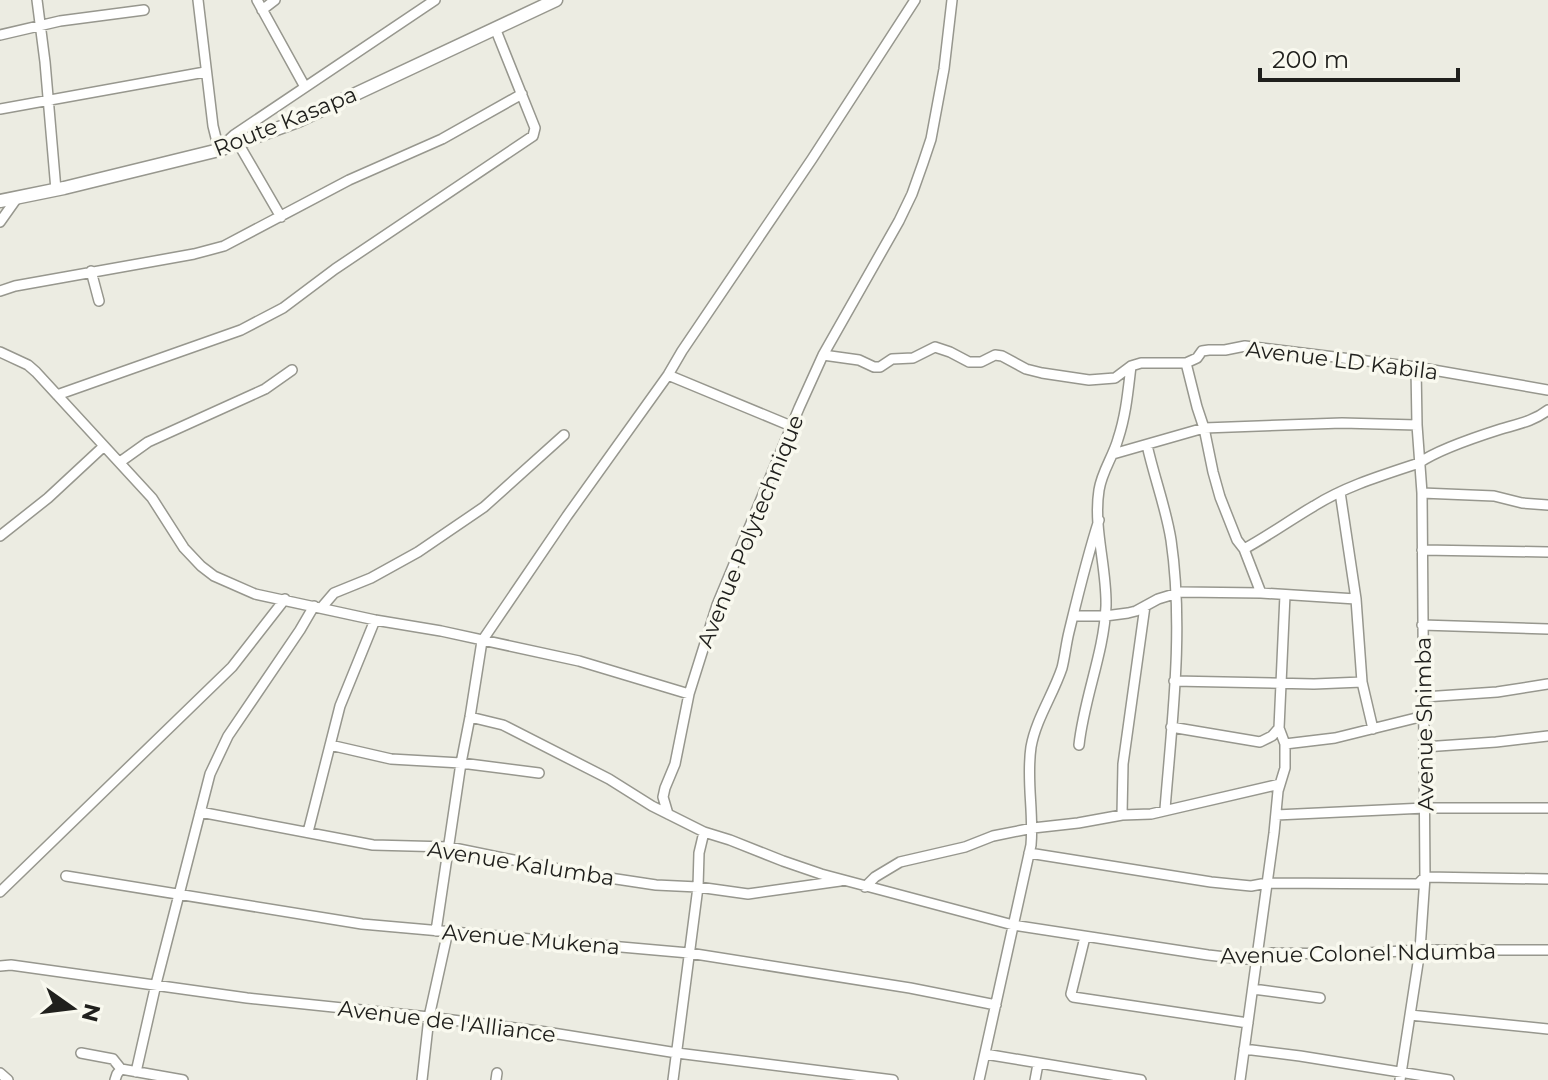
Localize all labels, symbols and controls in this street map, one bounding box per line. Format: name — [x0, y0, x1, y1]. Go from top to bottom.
scale bar — [1260, 32, 1458, 82]
text: 200 m — [1272, 45, 1349, 74]
street label: Route Kasapa — [210, 80, 361, 162]
street label: Avenue LD Kabila — [1244, 335, 1440, 386]
street label: Avenue Polytechnique — [691, 411, 810, 652]
street label: Avenue Shimba — [1409, 637, 1440, 811]
street label: Avenue Kalumba — [425, 835, 616, 892]
street label: Avenue Mukena — [441, 918, 621, 961]
street label: Avenue Colonel Ndumba — [1220, 938, 1496, 969]
north arrow — [32, 968, 112, 1048]
street label: Avenue de l'Alliance — [337, 995, 557, 1048]
text: N — [76, 1001, 106, 1025]

